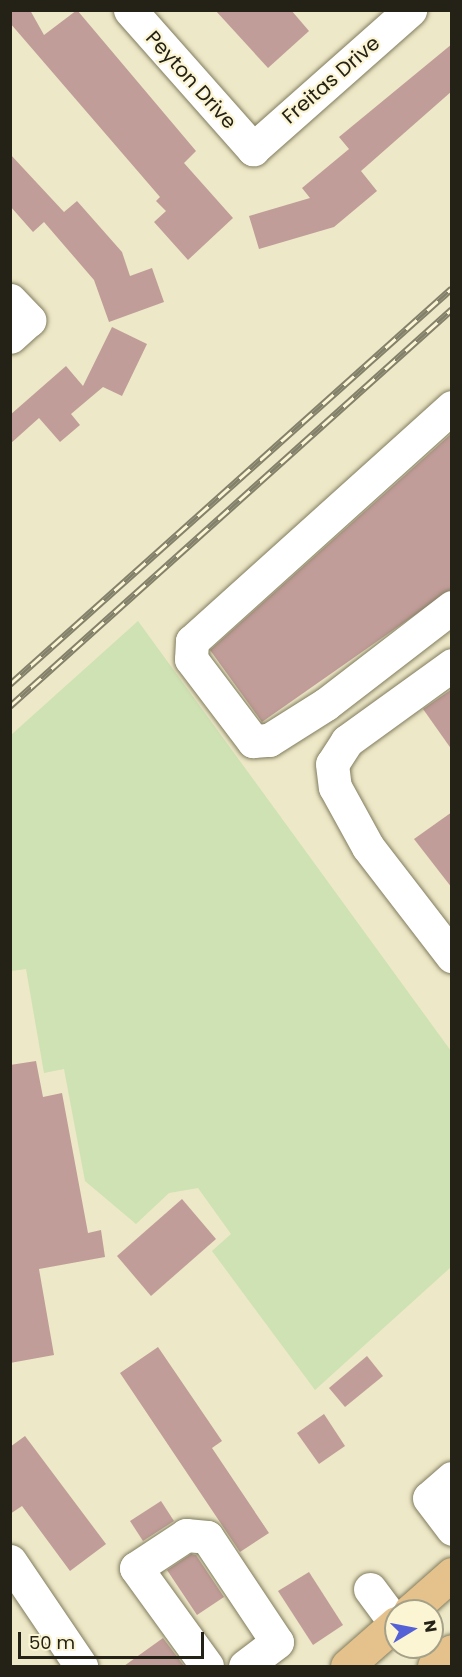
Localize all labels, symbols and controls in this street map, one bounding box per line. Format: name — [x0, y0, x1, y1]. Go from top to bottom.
street label: Peyton Drive — [141, 26, 241, 134]
street label: Freitas Drive — [277, 31, 385, 129]
north arrow — [384, 1599, 444, 1659]
text: N — [418, 1618, 443, 1634]
scale bar — [21, 1620, 207, 1658]
text: 50 m — [29, 1630, 75, 1655]

